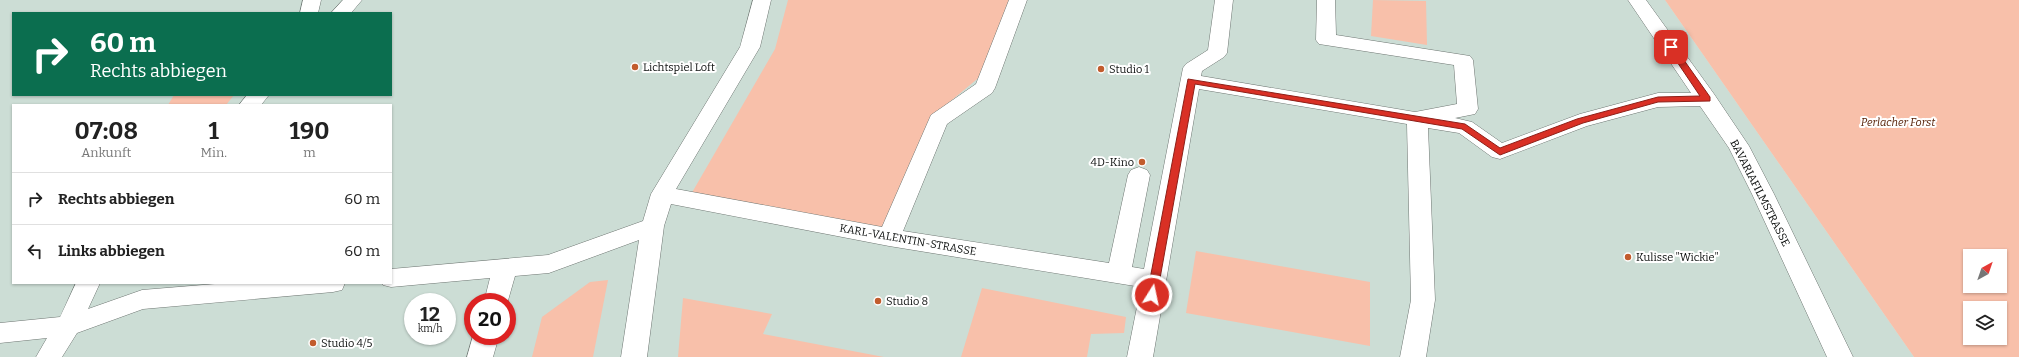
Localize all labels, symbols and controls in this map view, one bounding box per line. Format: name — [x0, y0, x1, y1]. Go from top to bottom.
text: 60 m — [90, 26, 156, 59]
icon: right — [24, 28, 76, 80]
pin — [1654, 30, 1688, 64]
icon: arrive — [1660, 36, 1682, 58]
text: Rechts abbiegen — [90, 60, 227, 82]
place label: Lichtspiel Loft — [643, 61, 715, 74]
marker: Lichtspiel Loft — [630, 62, 640, 72]
place label: Studio 1 — [1109, 63, 1150, 76]
marker: Studio 1 — [1096, 64, 1106, 74]
park label: Perlacher Forst — [1861, 116, 1935, 129]
text: 07:08 — [75, 117, 138, 145]
text: 1 — [209, 117, 219, 145]
text: 190 — [290, 117, 329, 145]
street label: BAVARIAFILMSTRASSE — [1727, 137, 1793, 249]
text: Ankunft — [81, 145, 131, 160]
text: Min. — [201, 145, 227, 160]
text: m — [303, 145, 316, 160]
place label: 4D-Kino — [1090, 156, 1134, 169]
marker: 4D-Kino — [1137, 157, 1147, 167]
icon: right — [24, 188, 46, 210]
text: Rechts abbiegen — [58, 190, 174, 208]
text: 60 m — [344, 190, 380, 208]
street label: KARL-VALENTIN-STRASSE — [838, 222, 978, 259]
icon: left — [24, 240, 46, 262]
text: Links abbiegen — [58, 242, 165, 260]
text: 60 m — [344, 242, 380, 260]
north arrow — [1963, 249, 2007, 293]
map controls — [1963, 249, 2007, 345]
place label: Kulisse "Wickie" — [1636, 251, 1719, 264]
marker: Kulisse "Wickie" — [1623, 252, 1633, 262]
position arrow — [1131, 274, 1173, 316]
speed limit sign: 20 — [464, 293, 516, 345]
place label: Studio 8 — [886, 295, 928, 308]
marker: Studio 8 — [873, 296, 883, 306]
button: layers — [1963, 301, 2007, 345]
text: 12 — [420, 302, 440, 326]
text: km/h — [418, 323, 442, 335]
place label: Studio 4/5 — [321, 337, 372, 350]
marker: Studio 4/5 — [308, 338, 318, 348]

